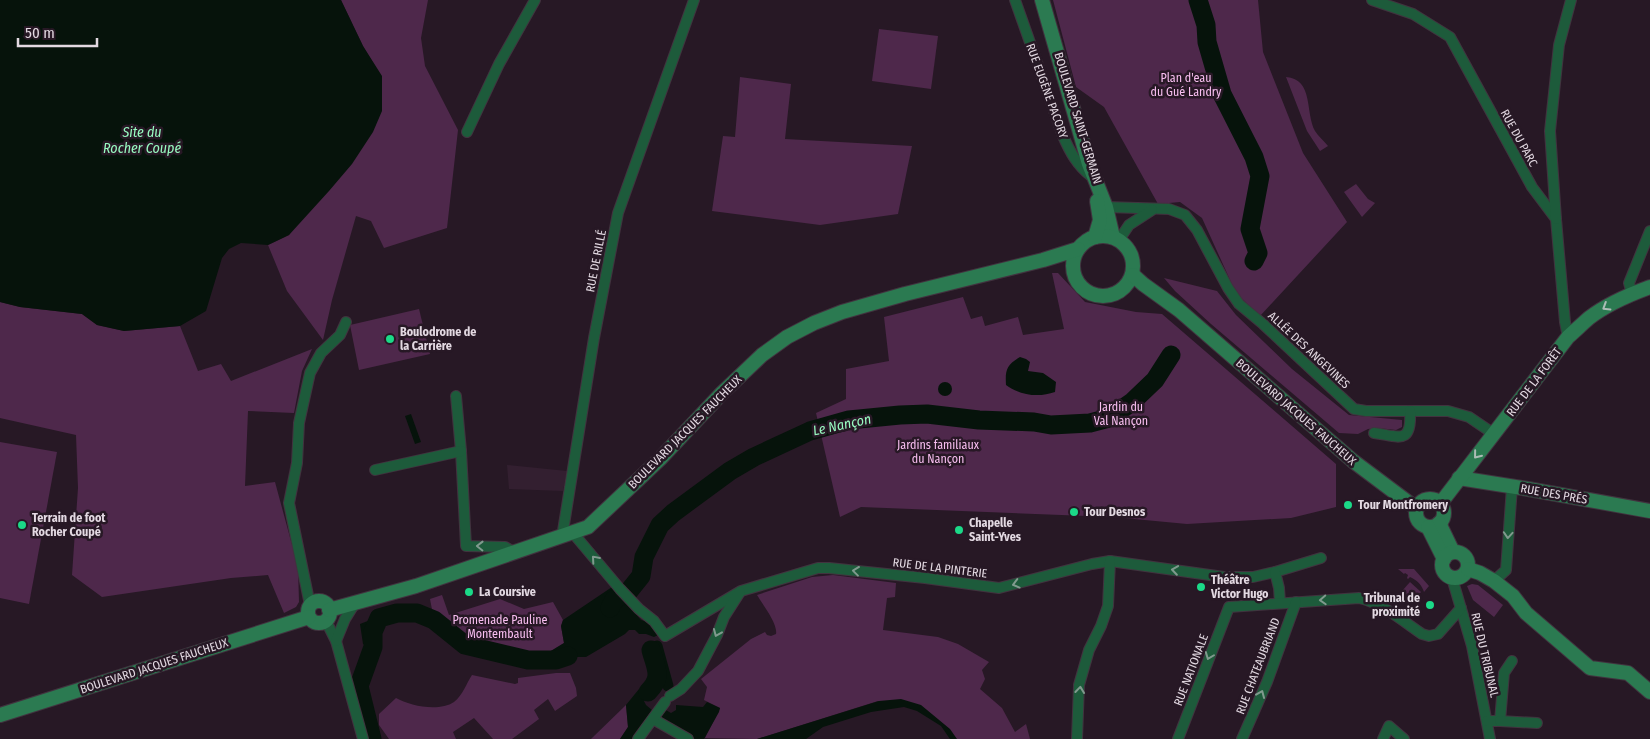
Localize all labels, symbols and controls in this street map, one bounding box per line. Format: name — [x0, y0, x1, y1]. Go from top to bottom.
scale bar — [18, 15, 96, 47]
text: 50 m — [25, 24, 55, 42]
street label: RUE EUGÈNE PACORY — [1023, 41, 1072, 141]
street label: BOULEVARD SAINT-GERMAIN — [1051, 50, 1105, 186]
park label: Plan d'eau du Gué Landry — [1151, 71, 1222, 99]
street label: RUE DU PARC — [1498, 107, 1540, 169]
water label: Site du Rocher Coupé — [103, 124, 181, 157]
street label: RUE DE RILLÉ — [582, 228, 609, 293]
one-way arrow — [1602, 301, 1611, 311]
street label: ALLÉE DES ANGEVINES — [1265, 308, 1353, 391]
place label: Boulodrome de la Carrière — [400, 325, 476, 353]
marker: Boulodrome de la Carrière — [384, 333, 396, 345]
street label: RUE DE LA FORÊT — [1503, 344, 1565, 419]
street label: BOULEVARD JACQUES FAUCHEUX — [1233, 356, 1359, 468]
street label: BOULEVARD JACQUES FAUCHEUX — [625, 372, 745, 492]
park label: Jardin du Val Nançon — [1094, 400, 1148, 428]
water label: Le Nançon — [811, 411, 873, 439]
park label: Jardins familiaux du Nançon — [897, 438, 980, 466]
one-way arrow — [1474, 450, 1483, 459]
street label: RUE DES PRÉS — [1520, 480, 1589, 507]
place label: Tour Montfromery — [1358, 498, 1448, 512]
marker: Tour Montfromery — [1342, 499, 1354, 511]
place label: Tour Desnos — [1084, 505, 1146, 519]
marker: Tour Desnos — [1068, 506, 1080, 518]
place label: Terrain de foot Rocher Coupé — [32, 511, 106, 539]
place label: Chapelle Saint-Yves — [969, 516, 1022, 544]
marker: Terrain de foot Rocher Coupé — [16, 519, 28, 531]
marker: Chapelle Saint-Yves — [953, 524, 965, 536]
one-way arrow — [1503, 532, 1514, 540]
one-way arrow — [476, 541, 484, 551]
street label: RUE DE LA PINTERIE — [892, 555, 988, 581]
one-way arrow — [592, 556, 601, 565]
one-way arrow — [1171, 565, 1179, 576]
one-way arrow — [851, 566, 859, 577]
place label: Théâtre Victor Hugo — [1210, 573, 1269, 601]
one-way arrow — [1012, 578, 1021, 589]
marker: Théâtre Victor Hugo — [1195, 581, 1207, 593]
place label: La Coursive — [479, 585, 536, 599]
marker: La Coursive — [463, 586, 475, 598]
place label: Tribunal de proximité — [1364, 591, 1420, 619]
one-way arrow — [1319, 595, 1327, 606]
marker: Tribunal de proximité — [1424, 599, 1436, 611]
street label: RUE DU TRIBUNAL — [1468, 611, 1502, 699]
park label: Promenade Pauline Montembault — [453, 613, 548, 641]
street label: RUE CHATEAUBRIAND — [1233, 616, 1283, 716]
one-way arrow — [713, 628, 724, 637]
street label: RUE NATIONALE — [1171, 632, 1211, 708]
street label: BOULEVARD JACQUES FAUCHEUX — [78, 635, 230, 697]
one-way arrow — [1205, 651, 1215, 660]
one-way arrow — [1074, 686, 1085, 694]
one-way arrow — [1255, 690, 1266, 699]

